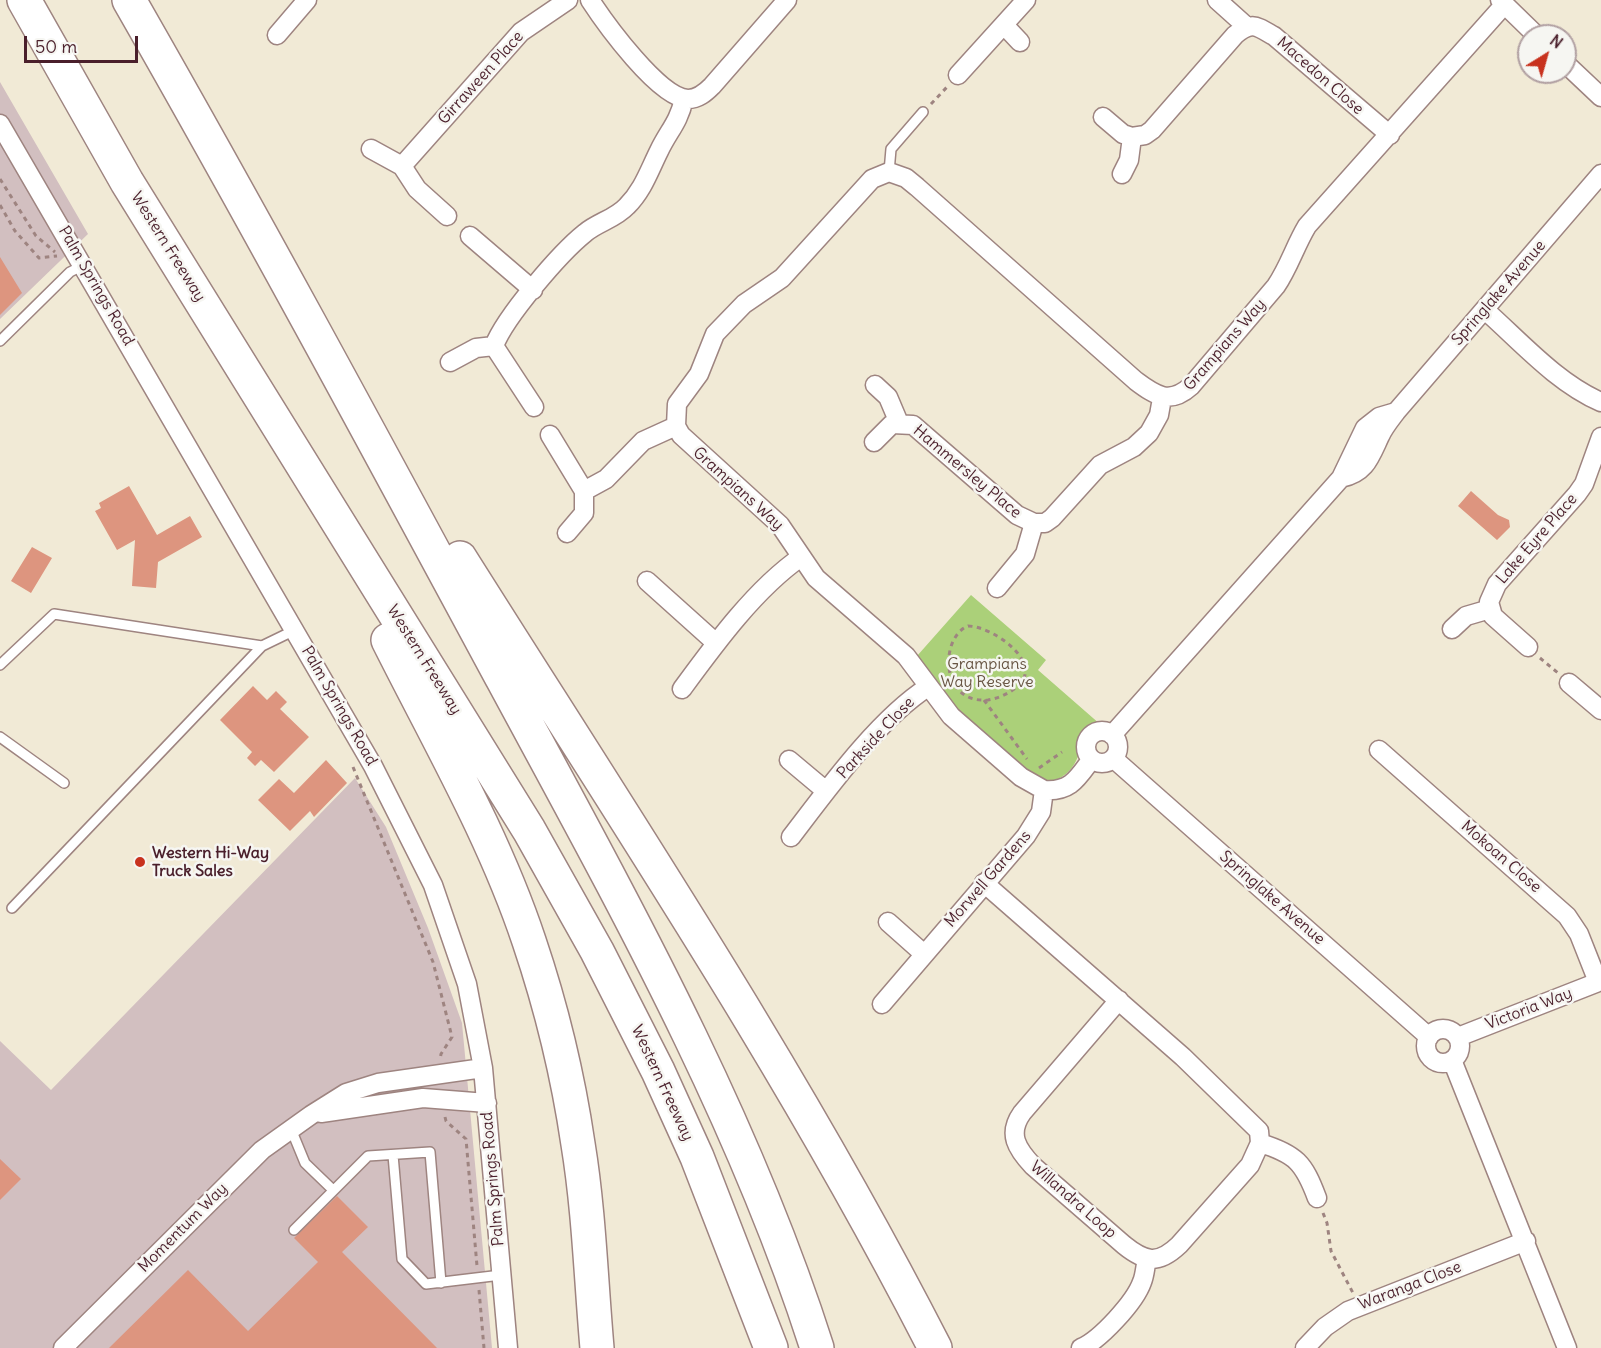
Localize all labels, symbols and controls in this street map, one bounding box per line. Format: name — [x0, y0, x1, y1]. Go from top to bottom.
scale bar — [27, 24, 141, 62]
north arrow — [1517, 24, 1577, 84]
street label: Girraween Place — [434, 27, 528, 129]
text: N — [1546, 30, 1567, 53]
street label: Macedon Close — [1273, 33, 1367, 119]
text: 50 m — [35, 35, 77, 58]
street label: Western Freeway — [127, 189, 209, 305]
street label: Palm Springs Road — [54, 223, 138, 349]
street label: Springlake Avenue — [1448, 236, 1550, 350]
street label: Grampians Way — [1180, 295, 1270, 395]
street label: Hammersley Place — [909, 421, 1025, 523]
street label: Grampians Way — [689, 443, 787, 535]
street label: Lake Eyre Place — [1492, 490, 1582, 588]
street label: Western Freeway — [383, 602, 465, 718]
street label: Palm Springs Road — [297, 643, 381, 769]
park label: Grampians Way Reserve — [940, 654, 1034, 692]
street label: Parkside Close — [833, 693, 919, 783]
street label: Mokoan Close — [1457, 817, 1545, 897]
street label: Morwell Gardens — [941, 827, 1035, 931]
place label: Western Hi-Way Truck Sales — [152, 843, 269, 881]
street label: Springlake Avenue — [1215, 847, 1329, 949]
marker: Western Hi-Way Truck Sales — [133, 855, 147, 869]
street label: Victoria Way — [1483, 984, 1575, 1034]
street label: Western Freeway — [627, 1022, 697, 1144]
street label: Palm Springs Road — [478, 1111, 508, 1247]
street label: Willandra Loop — [1026, 1157, 1120, 1243]
street label: Momentum Way — [134, 1179, 232, 1277]
street label: Waranga Close — [1356, 1258, 1464, 1314]

